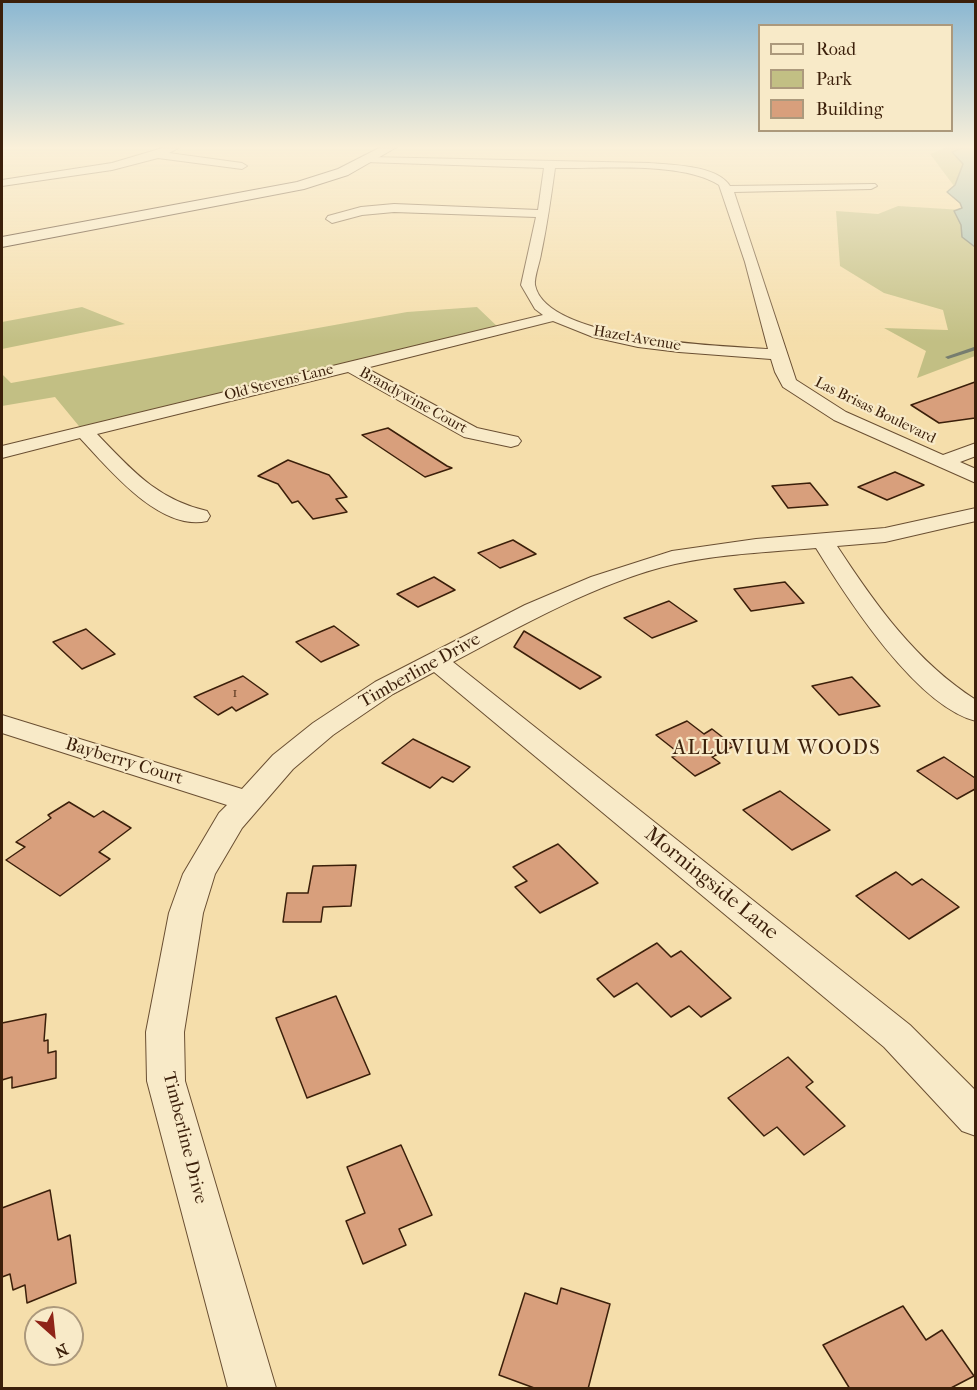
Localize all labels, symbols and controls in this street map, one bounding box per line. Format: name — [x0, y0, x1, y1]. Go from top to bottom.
legend — [758, 24, 953, 132]
text: Road — [816, 39, 856, 60]
text: Park — [816, 69, 852, 90]
text: Building — [816, 99, 883, 120]
street label: Hazel Avenue — [592, 322, 682, 356]
street label: Old Stevens Lane — [223, 361, 335, 405]
street label: Brandywine Court — [356, 364, 470, 438]
street label: Las Brisas Boulevard — [812, 374, 938, 448]
street label: Timberline Drive — [356, 629, 484, 713]
house number: 1 — [232, 684, 238, 702]
street label: Bayberry Court — [63, 734, 185, 790]
district label: ALLUVIUM WOODS — [673, 737, 881, 761]
street label: Morningside Lane — [639, 822, 783, 946]
street label: Timberline Drive — [157, 1070, 211, 1206]
north arrow — [24, 1306, 84, 1366]
text: N — [52, 1339, 71, 1362]

